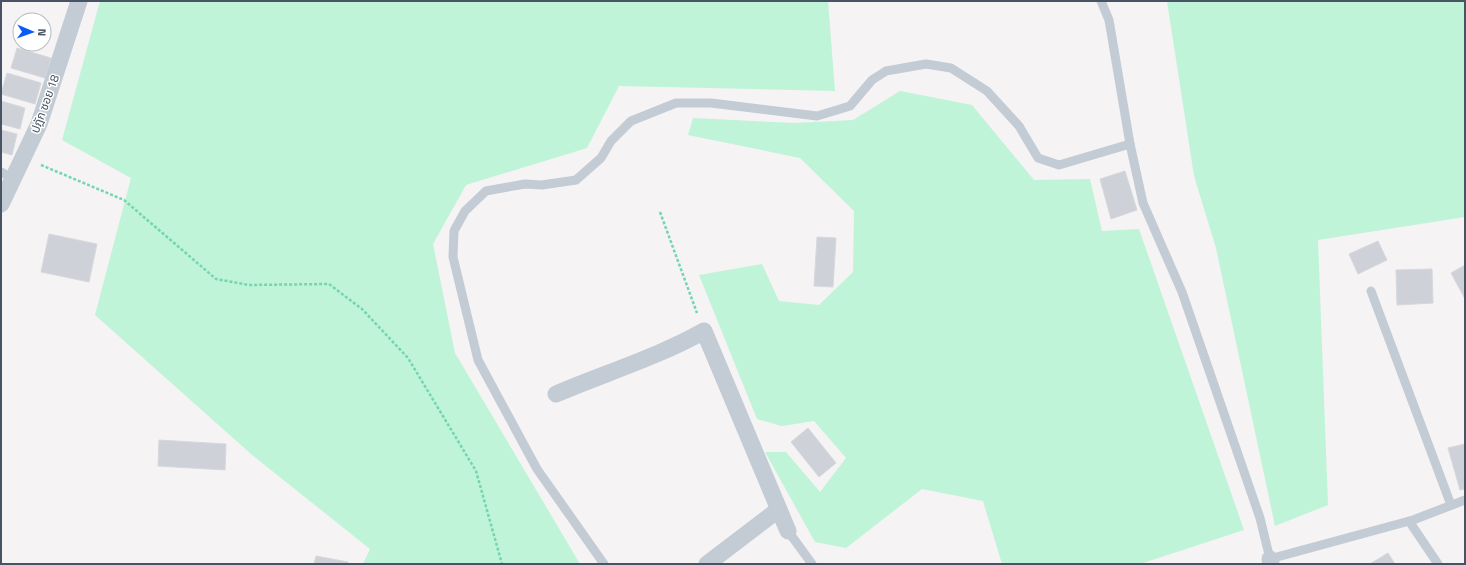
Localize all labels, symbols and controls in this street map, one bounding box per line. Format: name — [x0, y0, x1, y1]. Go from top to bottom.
north arrow — [12, 12, 52, 52]
text: N — [34, 28, 50, 36]
street label: ปฎัก ซอย 18 — [25, 72, 64, 136]

